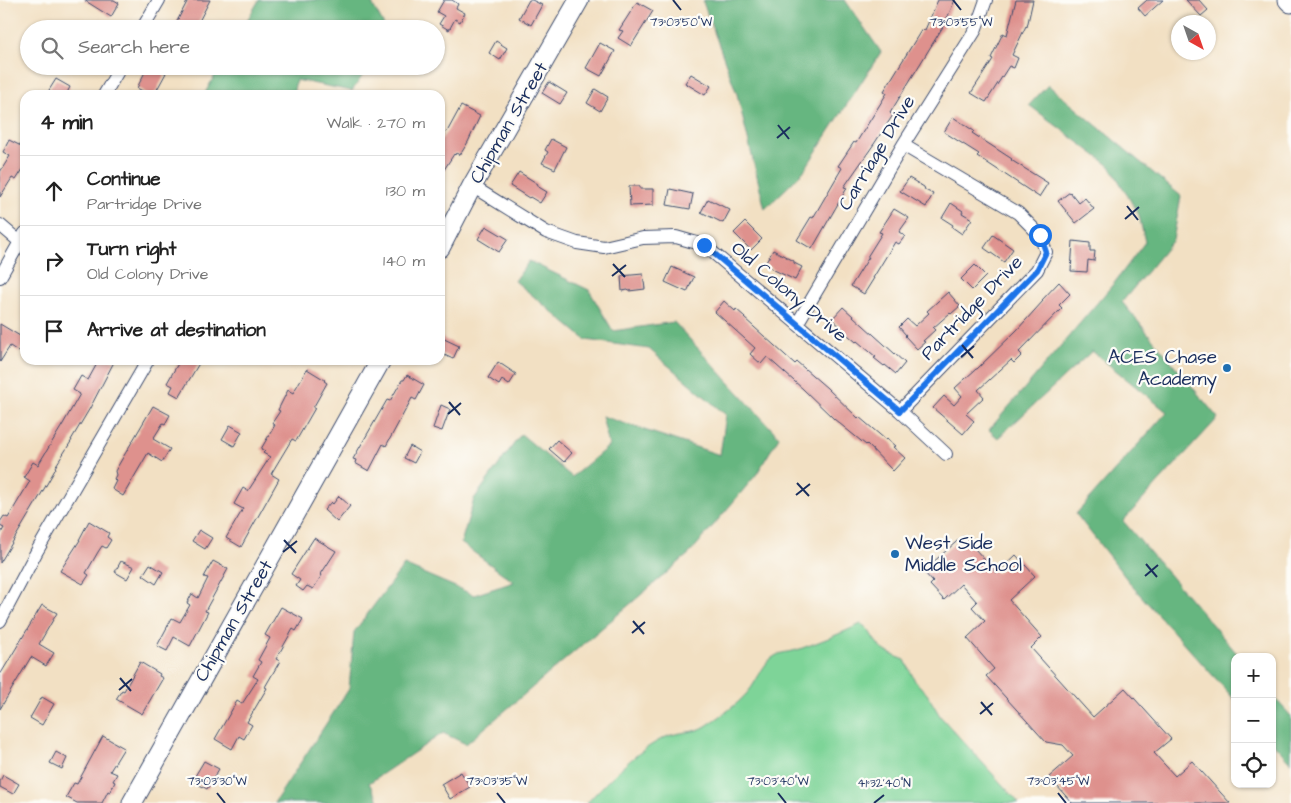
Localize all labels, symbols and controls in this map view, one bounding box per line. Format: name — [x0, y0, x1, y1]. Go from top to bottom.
text: 73°03'50"W — [650, 14, 713, 31]
text: 73°03'55"W — [930, 14, 993, 31]
north arrow — [1171, 15, 1216, 60]
search box — [20, 20, 445, 75]
icon: search — [38, 34, 66, 62]
text: Search here — [78, 34, 190, 61]
street label: Chipman Street — [463, 57, 555, 189]
street label: Carriage Drive — [832, 90, 923, 216]
text: 4 min — [40, 108, 93, 137]
text: Walk · 270 m — [326, 112, 425, 134]
text: Continue — [87, 166, 161, 193]
icon: ahead — [40, 177, 68, 205]
text: 130 m — [386, 180, 425, 202]
text: Partridge Drive — [87, 193, 202, 215]
route start — [1029, 224, 1052, 247]
route end — [693, 234, 716, 257]
street label: Old Colony Drive — [724, 235, 853, 349]
text: Turn right — [87, 236, 176, 263]
icon: right — [40, 247, 68, 275]
text: 140 m — [383, 250, 425, 272]
street label: Partridge Drive — [915, 250, 1030, 367]
text: Old Colony Drive — [87, 263, 208, 285]
icon: arrive — [40, 317, 68, 345]
text: Arrive at destination — [87, 317, 266, 344]
place label: ACES Chase Academy — [1108, 344, 1218, 394]
marker: ACES Chase Academy — [1221, 362, 1233, 374]
place label: West Side Middle School — [905, 530, 1022, 579]
marker: West Side Middle School — [889, 548, 901, 560]
street label: Chipman Street — [188, 555, 280, 687]
map controls — [1231, 653, 1276, 788]
button: + — [1231, 653, 1276, 698]
button: − — [1231, 698, 1276, 743]
button: locate — [1231, 743, 1276, 788]
text: 73°03'30"W — [187, 773, 247, 790]
text: 73°03'35"W — [467, 773, 528, 790]
text: 73°03'40"W — [747, 773, 810, 790]
text: 73°03'45"W — [1027, 773, 1090, 790]
text: 41°32'40"N — [857, 775, 911, 792]

